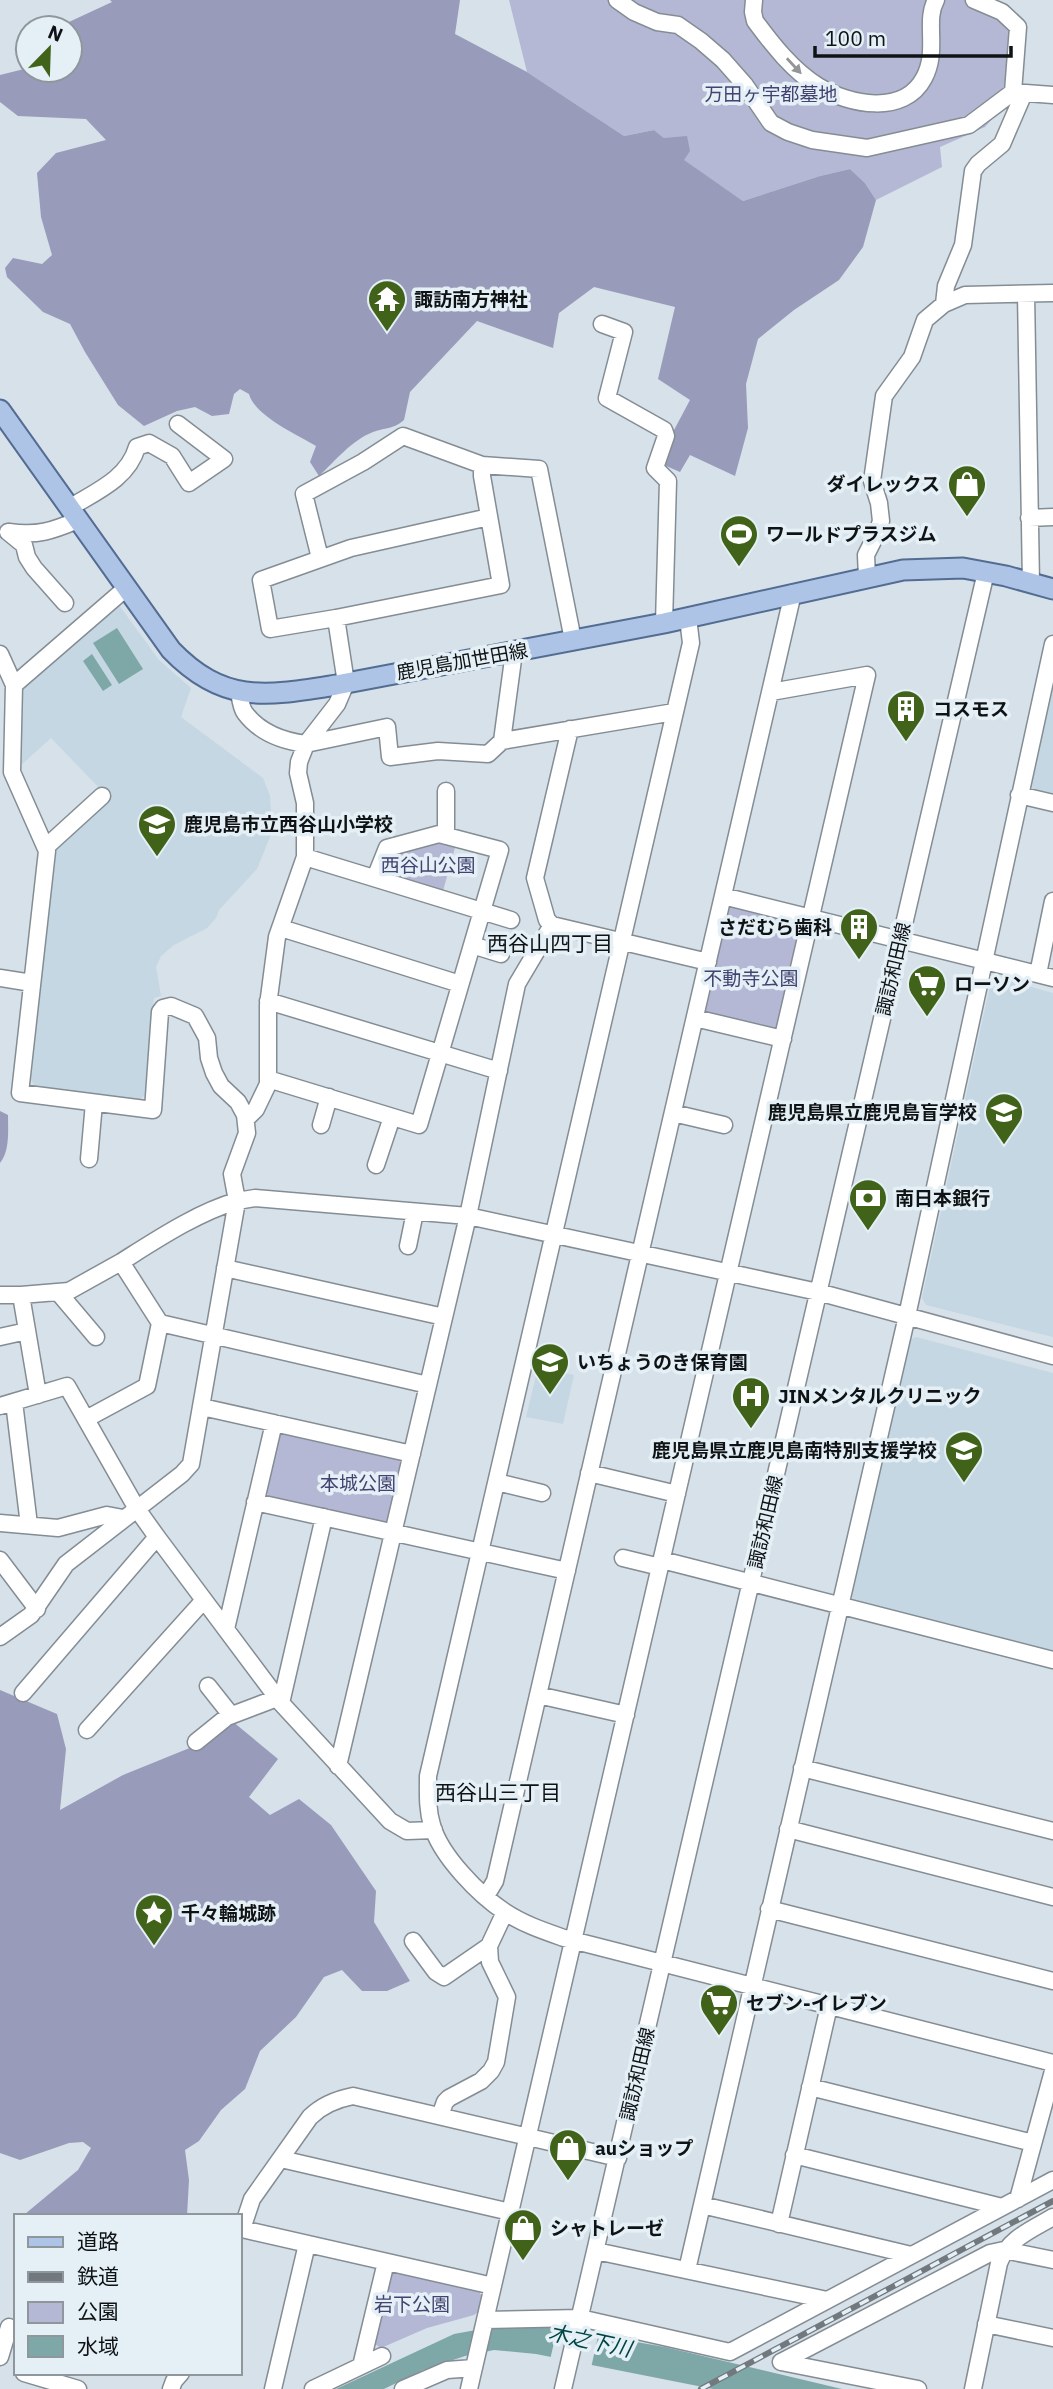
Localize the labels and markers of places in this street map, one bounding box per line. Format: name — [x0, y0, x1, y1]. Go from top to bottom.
temple icon: 諏訪南方神社 — [366, 278, 408, 333]
place label: 諏訪南方神社 — [414, 287, 528, 311]
shop icon: ダイレックス — [946, 463, 988, 518]
place label: ダイレックス — [827, 472, 940, 496]
sports icon: ワールドプラスジム — [718, 513, 760, 568]
place label: ワールドプラスジム — [766, 522, 937, 546]
building icon: コスモス — [885, 688, 927, 743]
place label: コスモス — [933, 697, 1009, 721]
school or university icon: 鹿児島市立西谷山小学校 — [136, 803, 178, 858]
place label: 鹿児島市立西谷山小学校 — [184, 812, 393, 836]
building icon: さだむら歯科 — [838, 906, 880, 961]
place label: さだむら歯科 — [718, 915, 832, 939]
supermarket icon: ローソン — [906, 963, 948, 1018]
place label: ローソン — [954, 972, 1030, 996]
school or university icon: 鹿児島県立鹿児島盲学校 — [983, 1091, 1025, 1146]
place label: 鹿児島県立鹿児島盲学校 — [768, 1100, 977, 1124]
bank icon: 南日本銀行 — [847, 1177, 889, 1232]
place label: 南日本銀行 — [895, 1186, 990, 1210]
school or university icon: いちょうのき保育園 — [529, 1341, 571, 1396]
place label: いちょうのき保育園 — [577, 1350, 747, 1374]
hospital icon: JINメンタルクリニック — [730, 1375, 772, 1430]
place label: JINメンタルクリニック — [778, 1384, 982, 1408]
school or university icon: 鹿児島県立鹿児島南特別支援学校 — [943, 1429, 985, 1484]
place label: 鹿児島県立鹿児島南特別支援学校 — [652, 1438, 937, 1462]
place icon: 千々輪城跡 — [133, 1892, 175, 1947]
place label: 千々輪城跡 — [181, 1901, 276, 1925]
supermarket icon: セブン-イレブン — [698, 1982, 740, 2037]
place label: セブン-イレブン — [746, 1991, 887, 2015]
shop icon: auショップ — [547, 2127, 589, 2182]
place label: auショップ — [595, 2136, 693, 2160]
shop icon: シャトレーゼ — [502, 2207, 544, 2262]
place label: シャトレーゼ — [550, 2216, 664, 2240]

